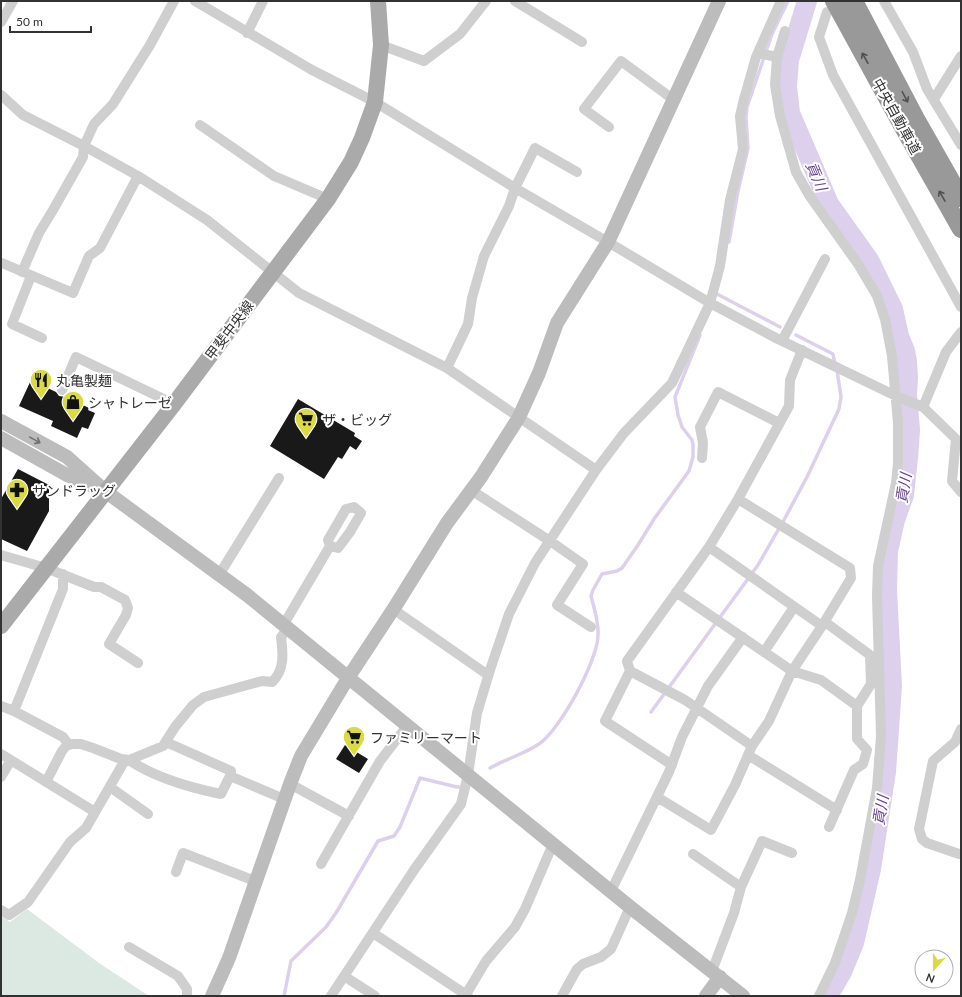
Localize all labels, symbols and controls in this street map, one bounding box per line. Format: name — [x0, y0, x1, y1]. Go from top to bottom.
scale bar — [10, 8, 91, 34]
text: 50 m — [16, 14, 43, 29]
one-way arrow — [861, 52, 868, 64]
street label: 中央自動車道 — [869, 75, 925, 157]
one-way arrow — [902, 91, 909, 103]
water label: 貢川 — [803, 159, 832, 195]
one-way arrow — [937, 190, 945, 202]
street label: 甲斐中央線 — [201, 297, 257, 363]
restaurant icon: 丸亀製麺 — [28, 367, 54, 400]
place label: 丸亀製麺 — [56, 372, 112, 389]
shop icon: シャトレーゼ — [60, 389, 86, 422]
place label: シャトレーゼ — [88, 394, 172, 411]
supermarket icon: ザ・ビッグ — [293, 406, 319, 439]
place label: ザ・ビッグ — [322, 411, 392, 428]
one-way arrow — [29, 437, 41, 444]
water label: 貢川 — [892, 470, 915, 504]
pharmacy icon: サンドラッグ — [4, 477, 30, 510]
place label: サンドラッグ — [32, 482, 116, 499]
supermarket icon: ファミリーマート — [341, 724, 367, 757]
place label: ファミリーマート — [370, 729, 482, 746]
water label: 貢川 — [869, 792, 892, 826]
north arrow — [914, 949, 954, 989]
text: N — [924, 971, 937, 986]

